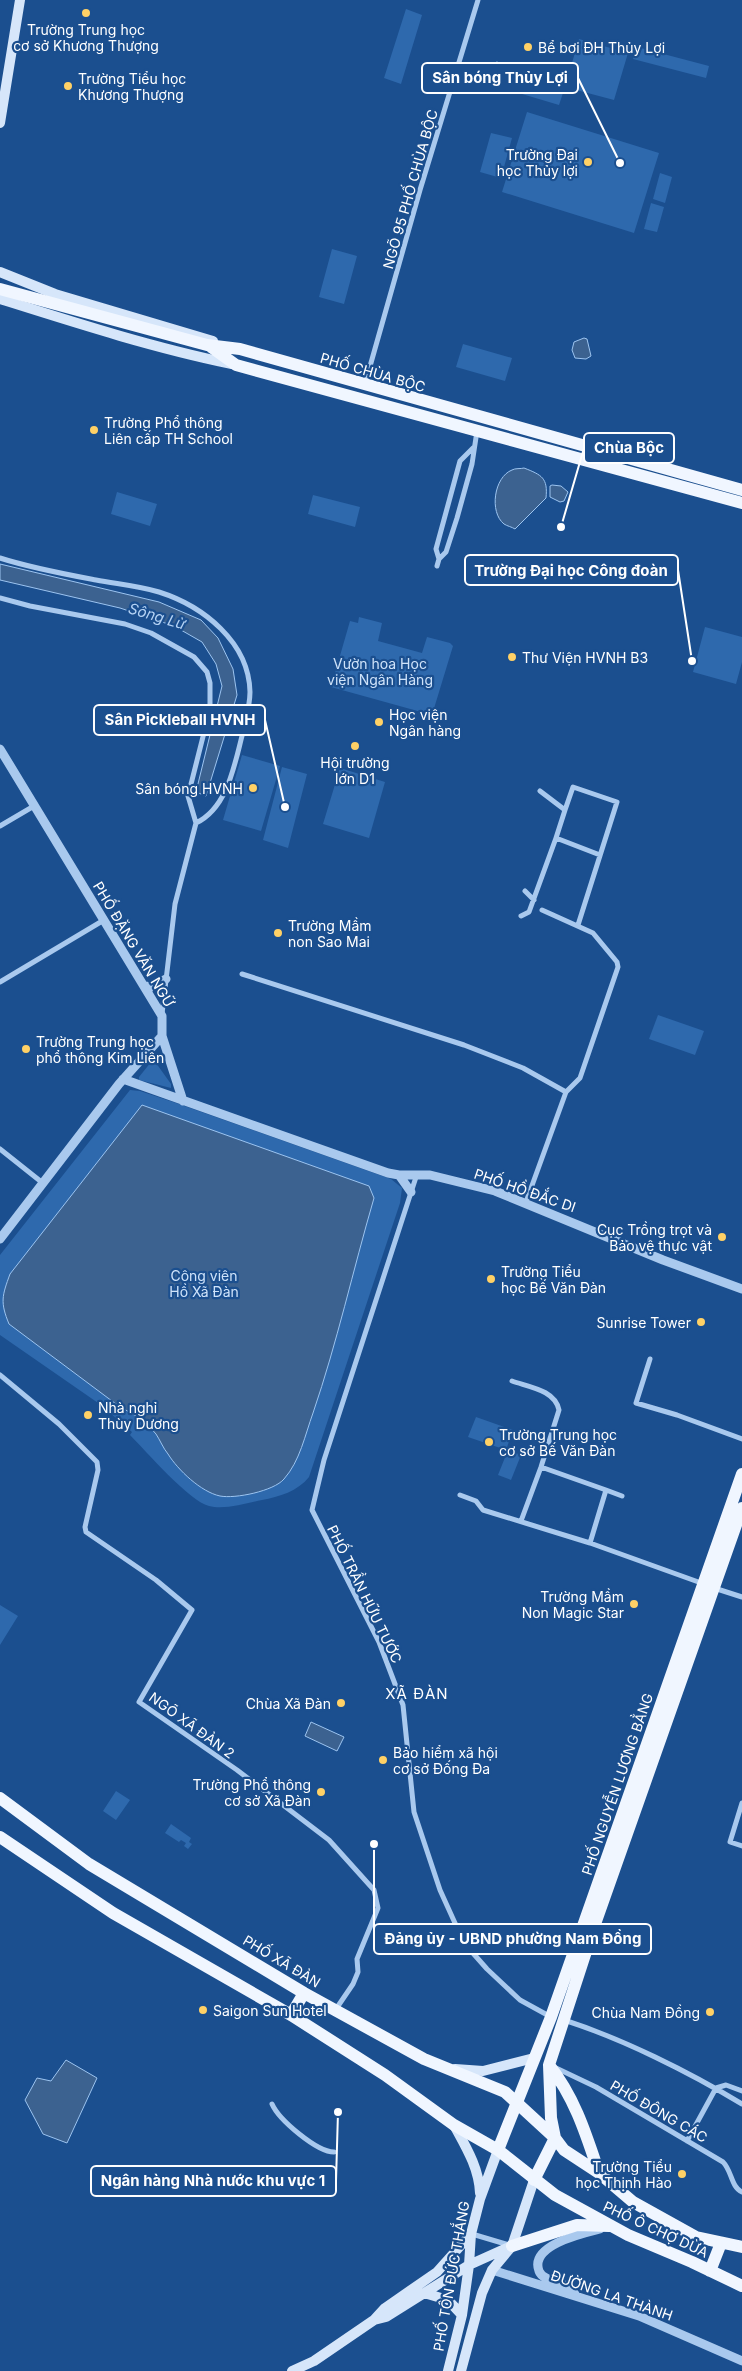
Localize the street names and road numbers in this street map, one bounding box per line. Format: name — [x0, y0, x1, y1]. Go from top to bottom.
street label: NGÕ 95 PHỐ CHÙA BỘC — [376, 106, 441, 271]
street label: PHỐ CHÙA BỘC — [319, 346, 428, 395]
street label: PHỐ ĐẶNG VĂN NGỮ — [90, 877, 181, 1010]
street label: PHỐ HỒ ĐẮC DI — [472, 1162, 579, 1215]
street label: PHỐ TRẦN HỮU TƯỚC — [324, 1521, 409, 1666]
street label: NGÕ XÃ ĐÀN 2 — [146, 1688, 238, 1762]
street label: PHỐ NGUYỄN LƯƠNG BẰNG — [575, 1690, 656, 1877]
street label: PHỐ XÃ ĐÀN — [240, 1929, 325, 1991]
street label: PHỐ ĐÔNG CÁC — [608, 2074, 712, 2146]
street label: PHỐ Ô CHỢ DỪA — [601, 2194, 713, 2261]
street label: PHỐ TÔN ĐỨC THẮNG — [426, 2199, 473, 2353]
street label: ĐƯỜNG LA THÀNH — [549, 2266, 675, 2324]

